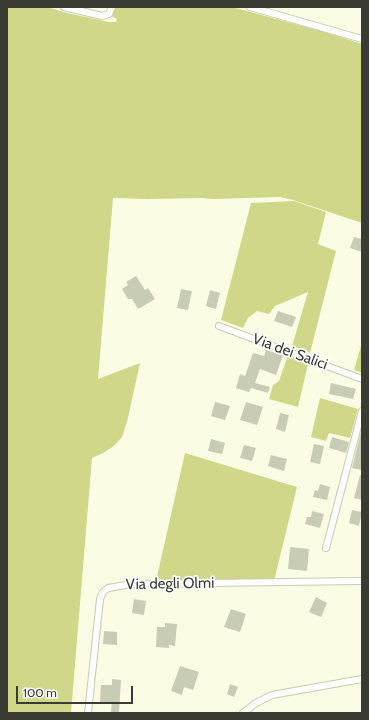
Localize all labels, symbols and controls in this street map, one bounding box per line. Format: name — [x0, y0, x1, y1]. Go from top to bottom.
street label: Via dei Salici — [250, 330, 330, 374]
street label: Via degli Olmi — [126, 574, 214, 594]
scale bar — [18, 678, 135, 704]
text: 100 m — [23, 685, 57, 700]

